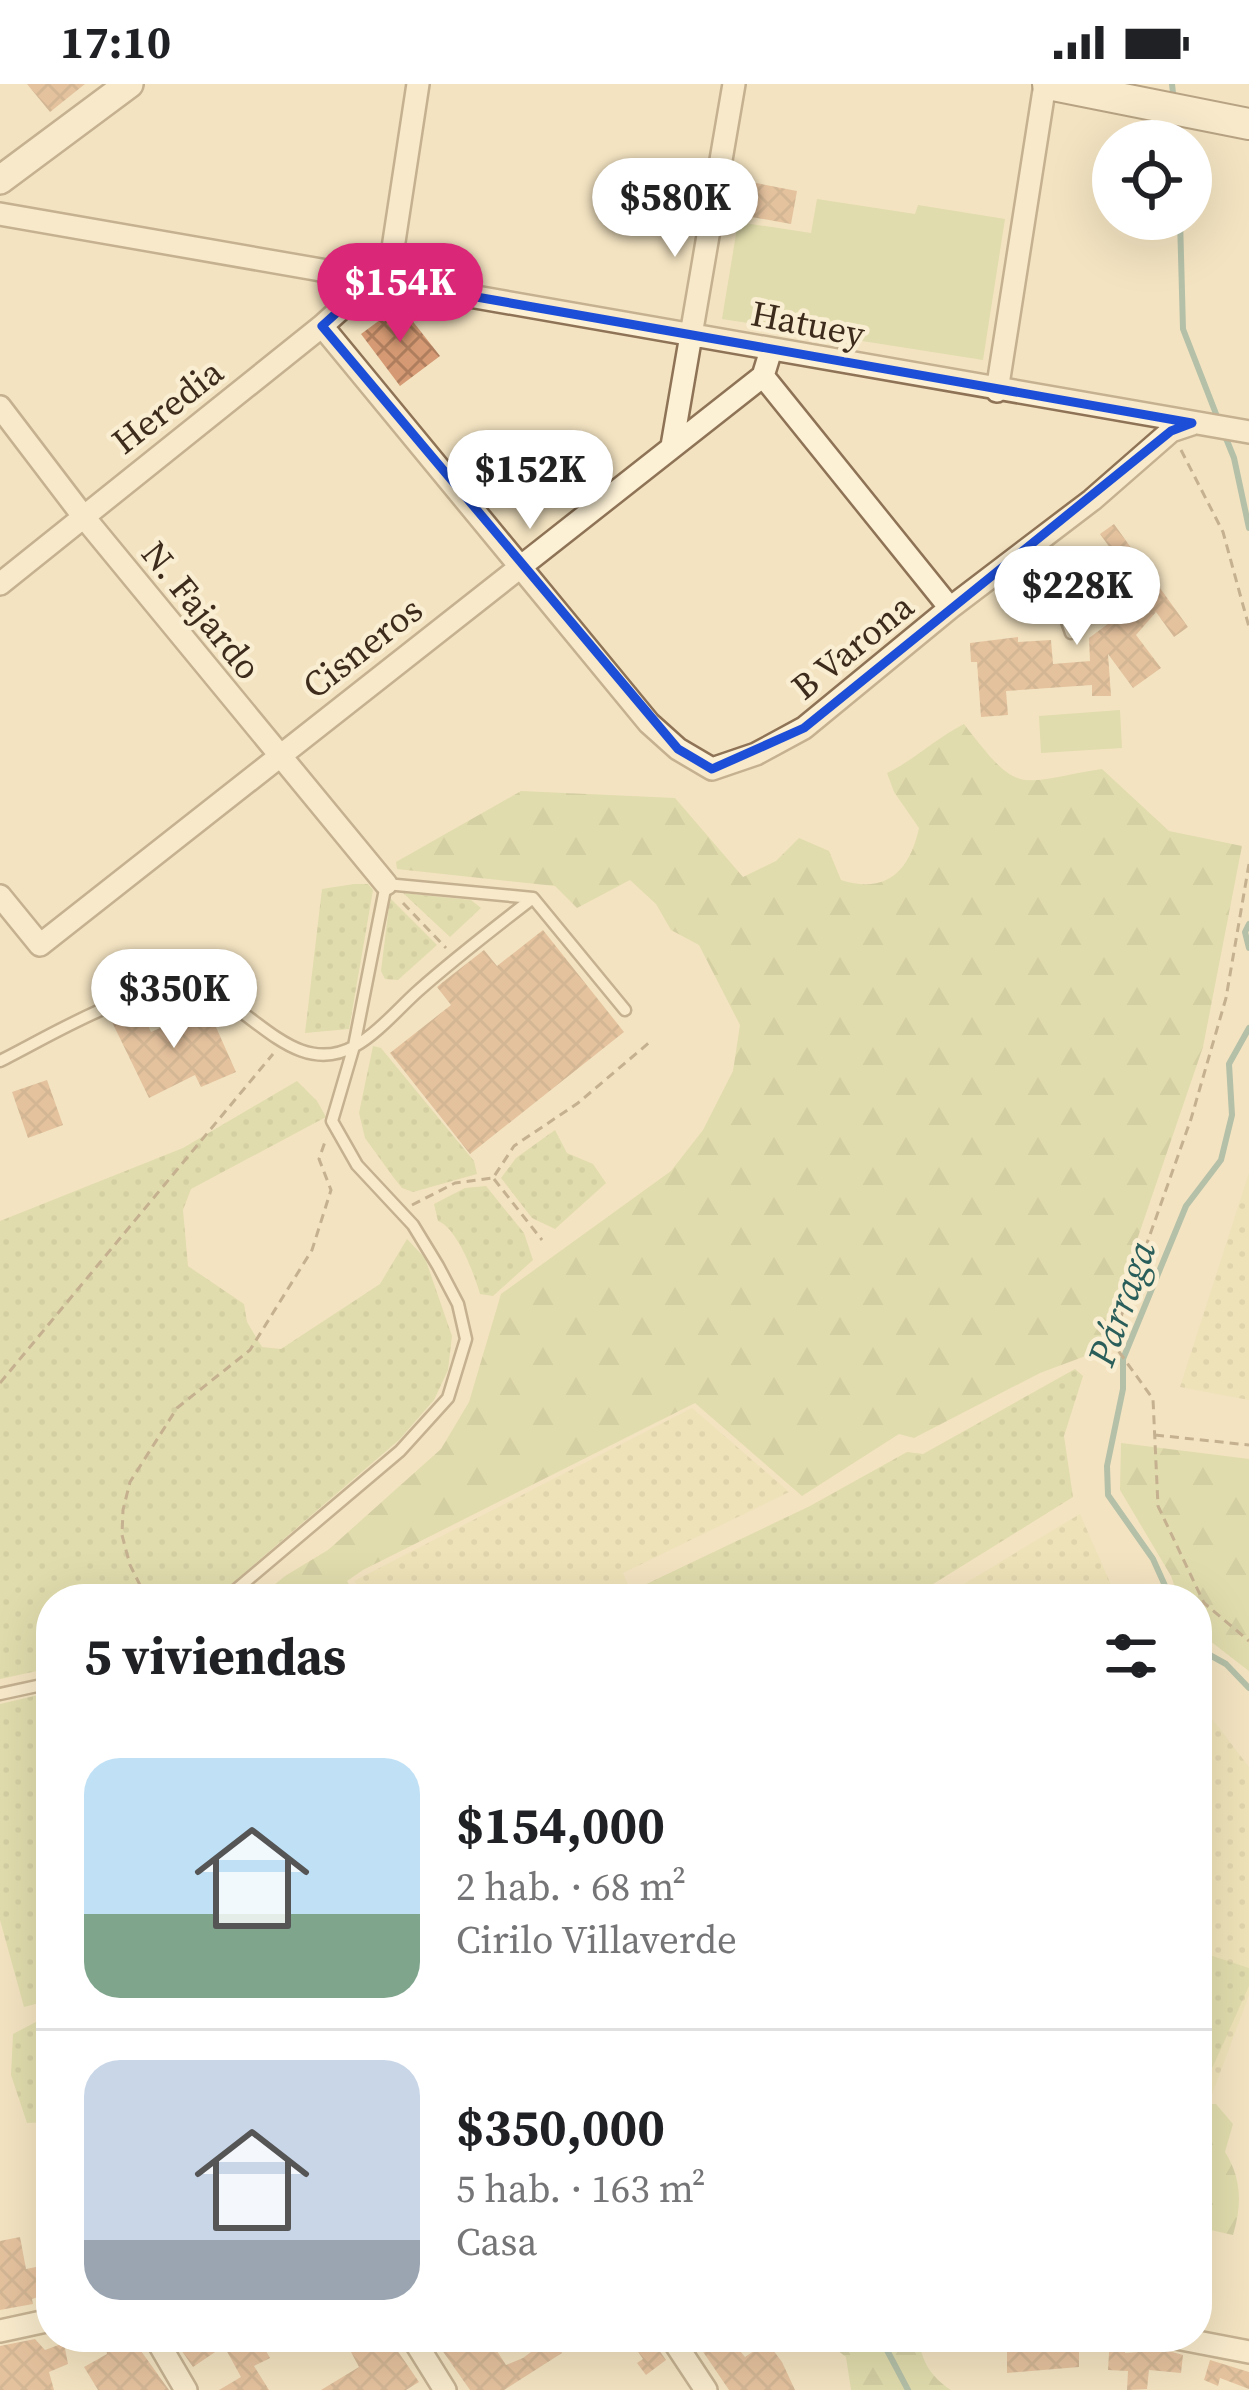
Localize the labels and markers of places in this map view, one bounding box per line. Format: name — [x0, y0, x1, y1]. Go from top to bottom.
pin: $580K — [591, 158, 759, 260]
pin: $154K — [316, 243, 484, 345]
pin: $152K — [446, 430, 614, 532]
pin: $228K — [993, 546, 1161, 648]
pin: $350K — [90, 949, 258, 1051]

